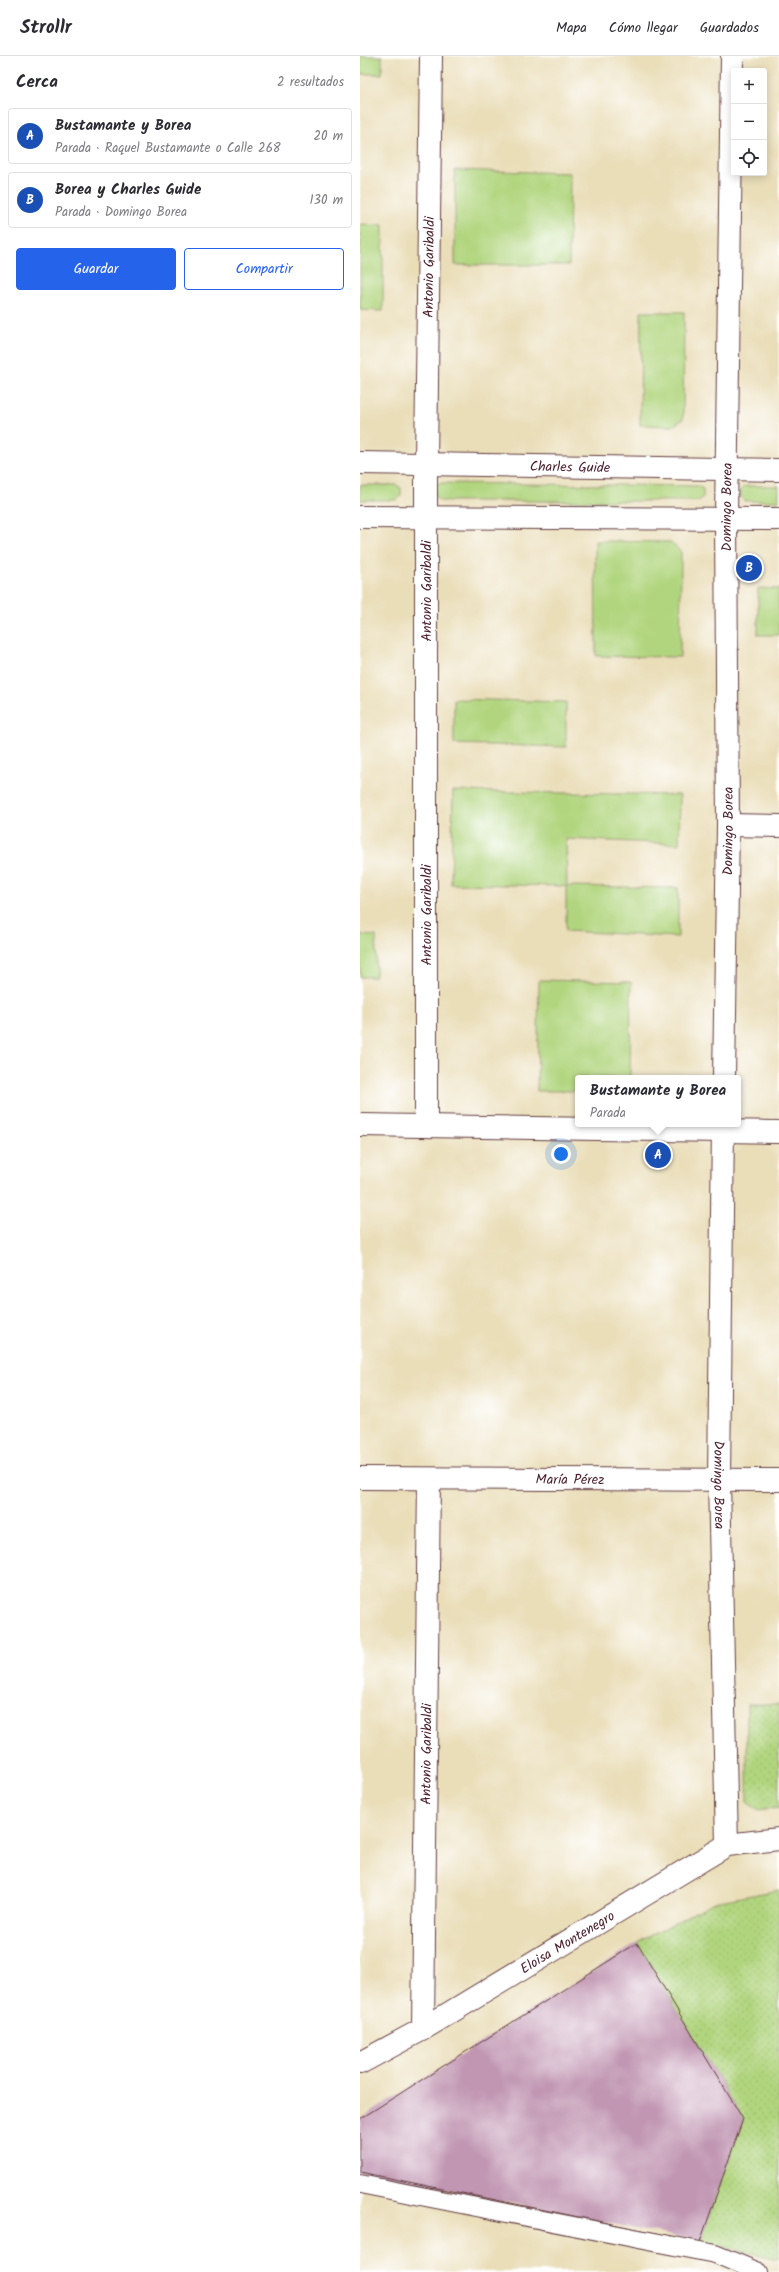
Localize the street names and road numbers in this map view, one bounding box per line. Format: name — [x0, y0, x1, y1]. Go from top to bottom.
street label: Antonio Garibaldi — [418, 216, 441, 318]
street label: Charles Guide — [530, 456, 611, 479]
street label: Domingo Borea — [716, 463, 739, 551]
street label: Antonio Garibaldi — [416, 540, 438, 642]
street label: Domingo Borea — [717, 787, 740, 876]
street label: Antonio Garibaldi — [416, 864, 438, 966]
street label: Domingo Borea — [707, 1440, 730, 1530]
street label: María Pérez — [536, 1469, 604, 1491]
street label: Antonio Garibaldi — [415, 1703, 439, 1805]
street label: Eloisa Montenegro — [516, 1905, 619, 1980]

